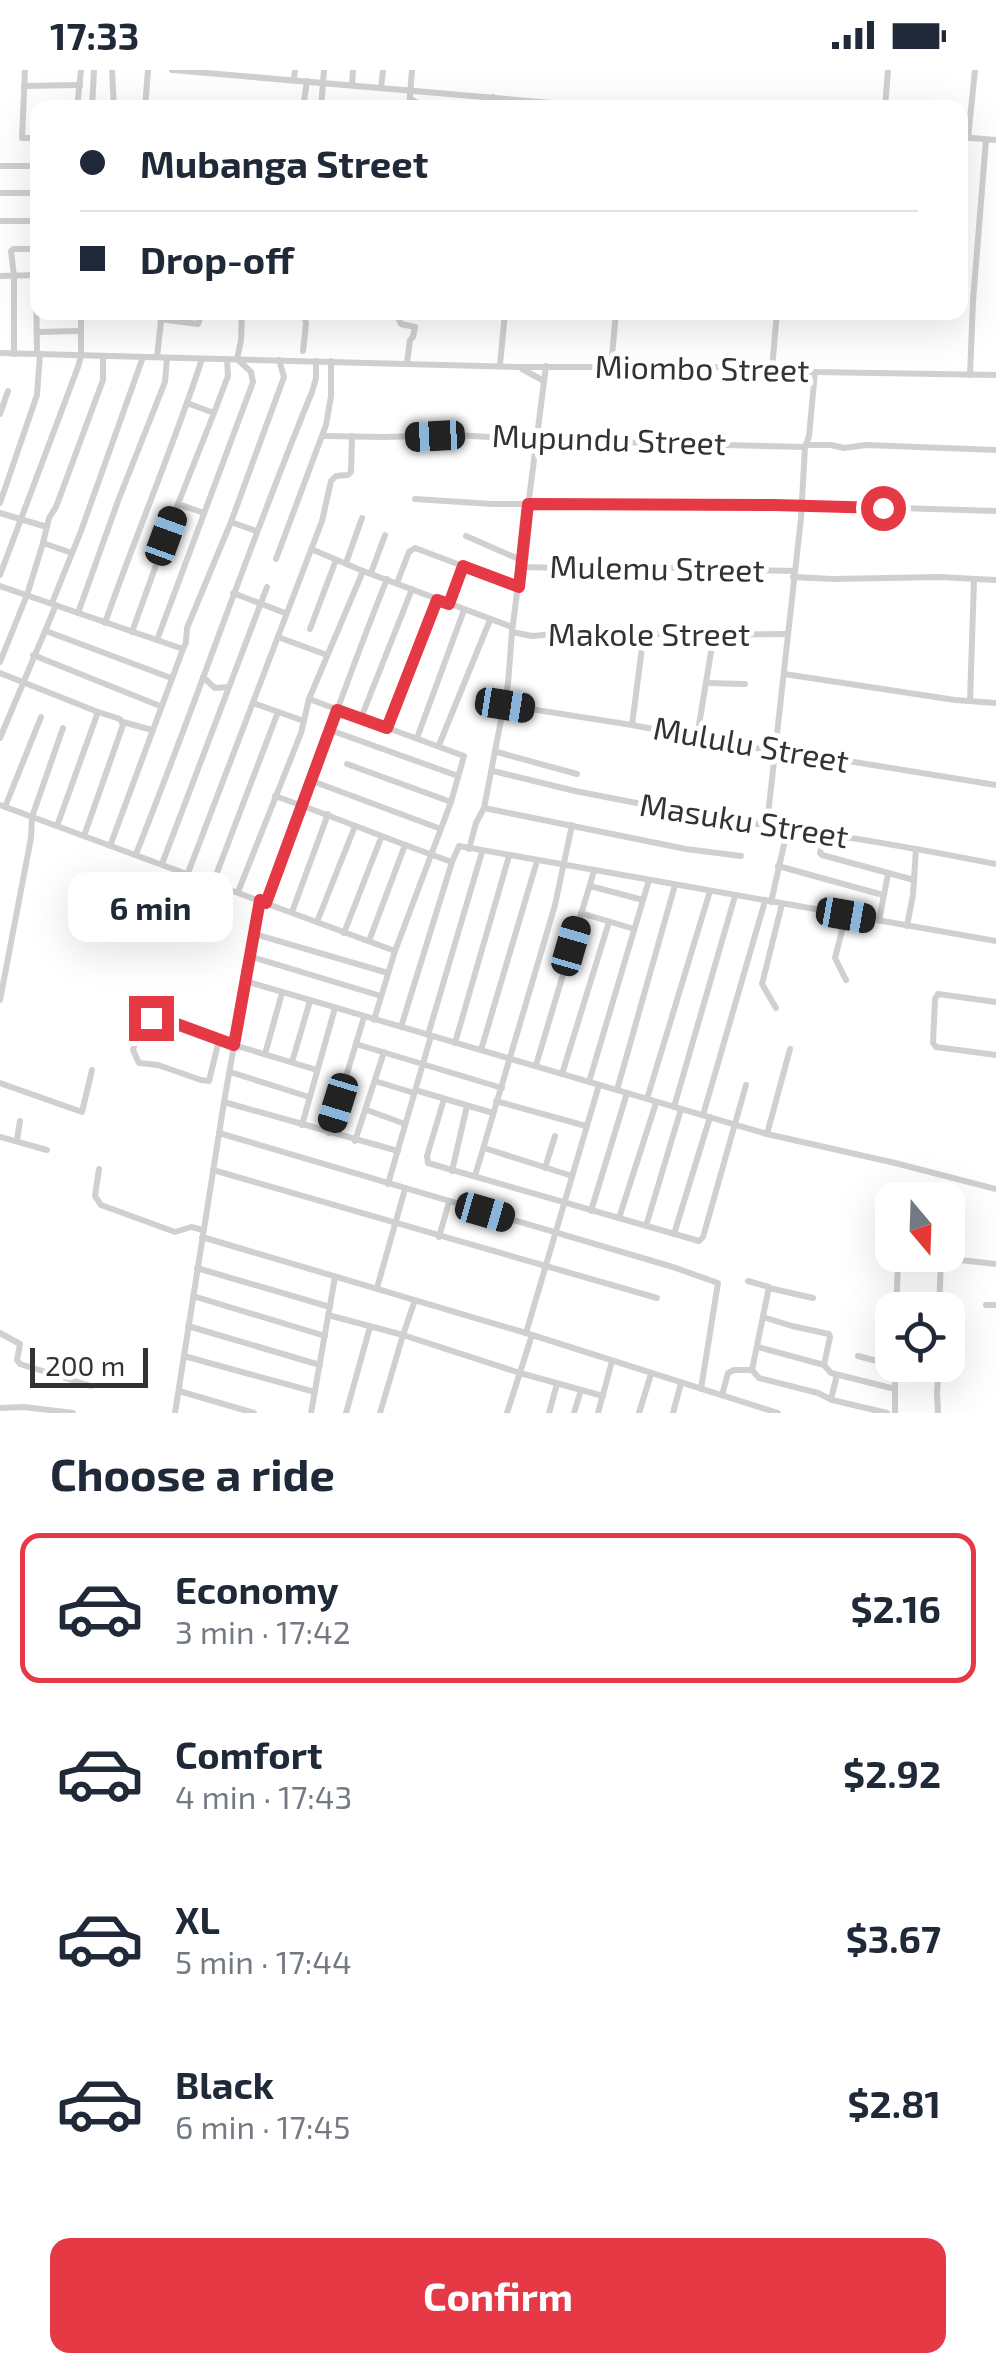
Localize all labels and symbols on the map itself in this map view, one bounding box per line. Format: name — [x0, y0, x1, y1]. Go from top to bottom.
street label: Miombo Street — [594, 346, 810, 388]
street label: Mupundu Street — [491, 415, 727, 461]
car — [404, 419, 466, 453]
route start — [861, 486, 906, 531]
car — [142, 503, 190, 569]
street label: Mulemu Street — [549, 546, 765, 588]
street label: Makole Street — [548, 614, 750, 652]
car — [473, 685, 537, 725]
street label: Mululu Street — [651, 707, 852, 779]
street label: Masuku Street — [637, 784, 851, 854]
callout: 6 min — [68, 873, 234, 943]
car — [814, 895, 878, 935]
car — [548, 913, 594, 979]
route end — [129, 996, 174, 1041]
car — [315, 1070, 361, 1136]
north arrow — [875, 1182, 965, 1272]
car — [452, 1189, 518, 1235]
scale bar — [30, 1343, 148, 1388]

